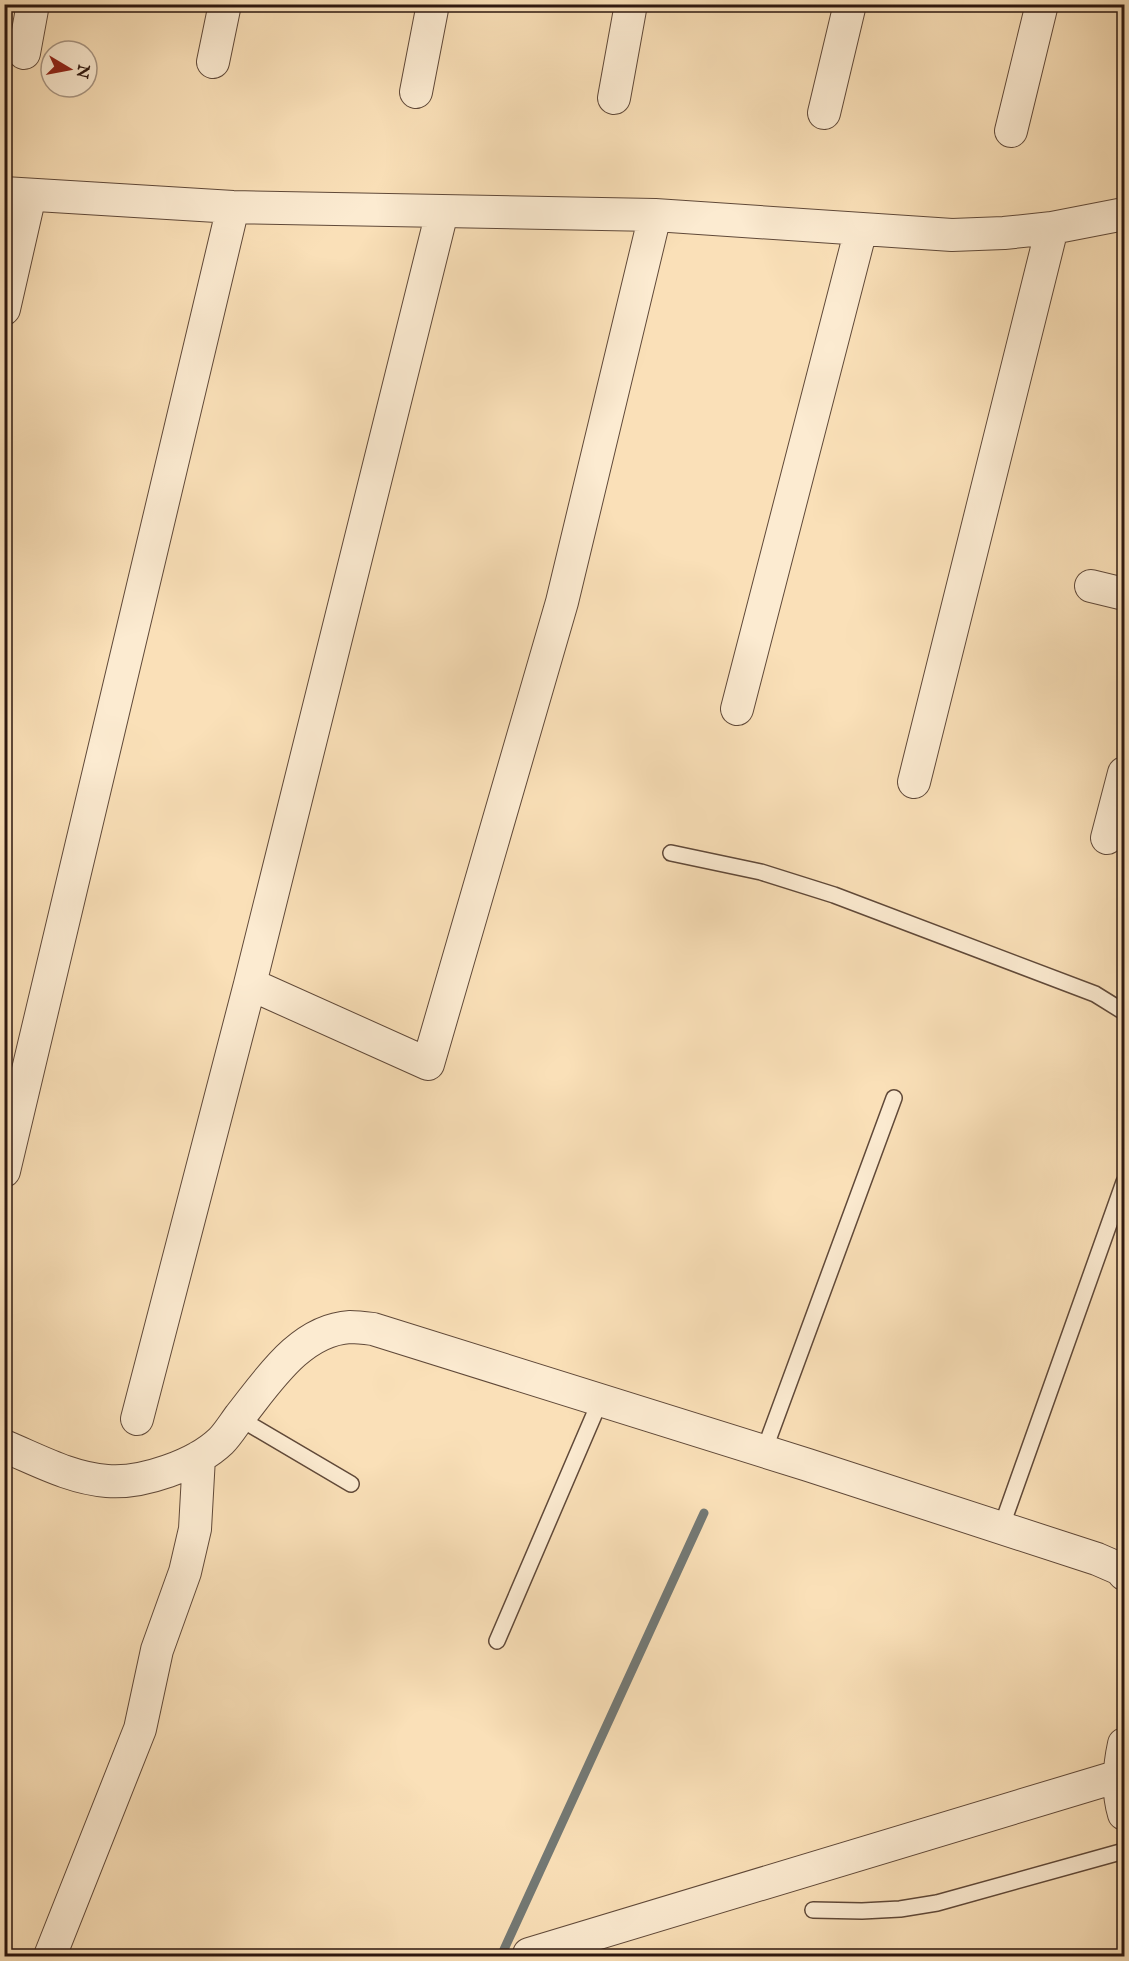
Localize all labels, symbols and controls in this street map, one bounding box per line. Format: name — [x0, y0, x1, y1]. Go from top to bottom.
north arrow — [39, 39, 99, 99]
text: N — [71, 62, 93, 80]

